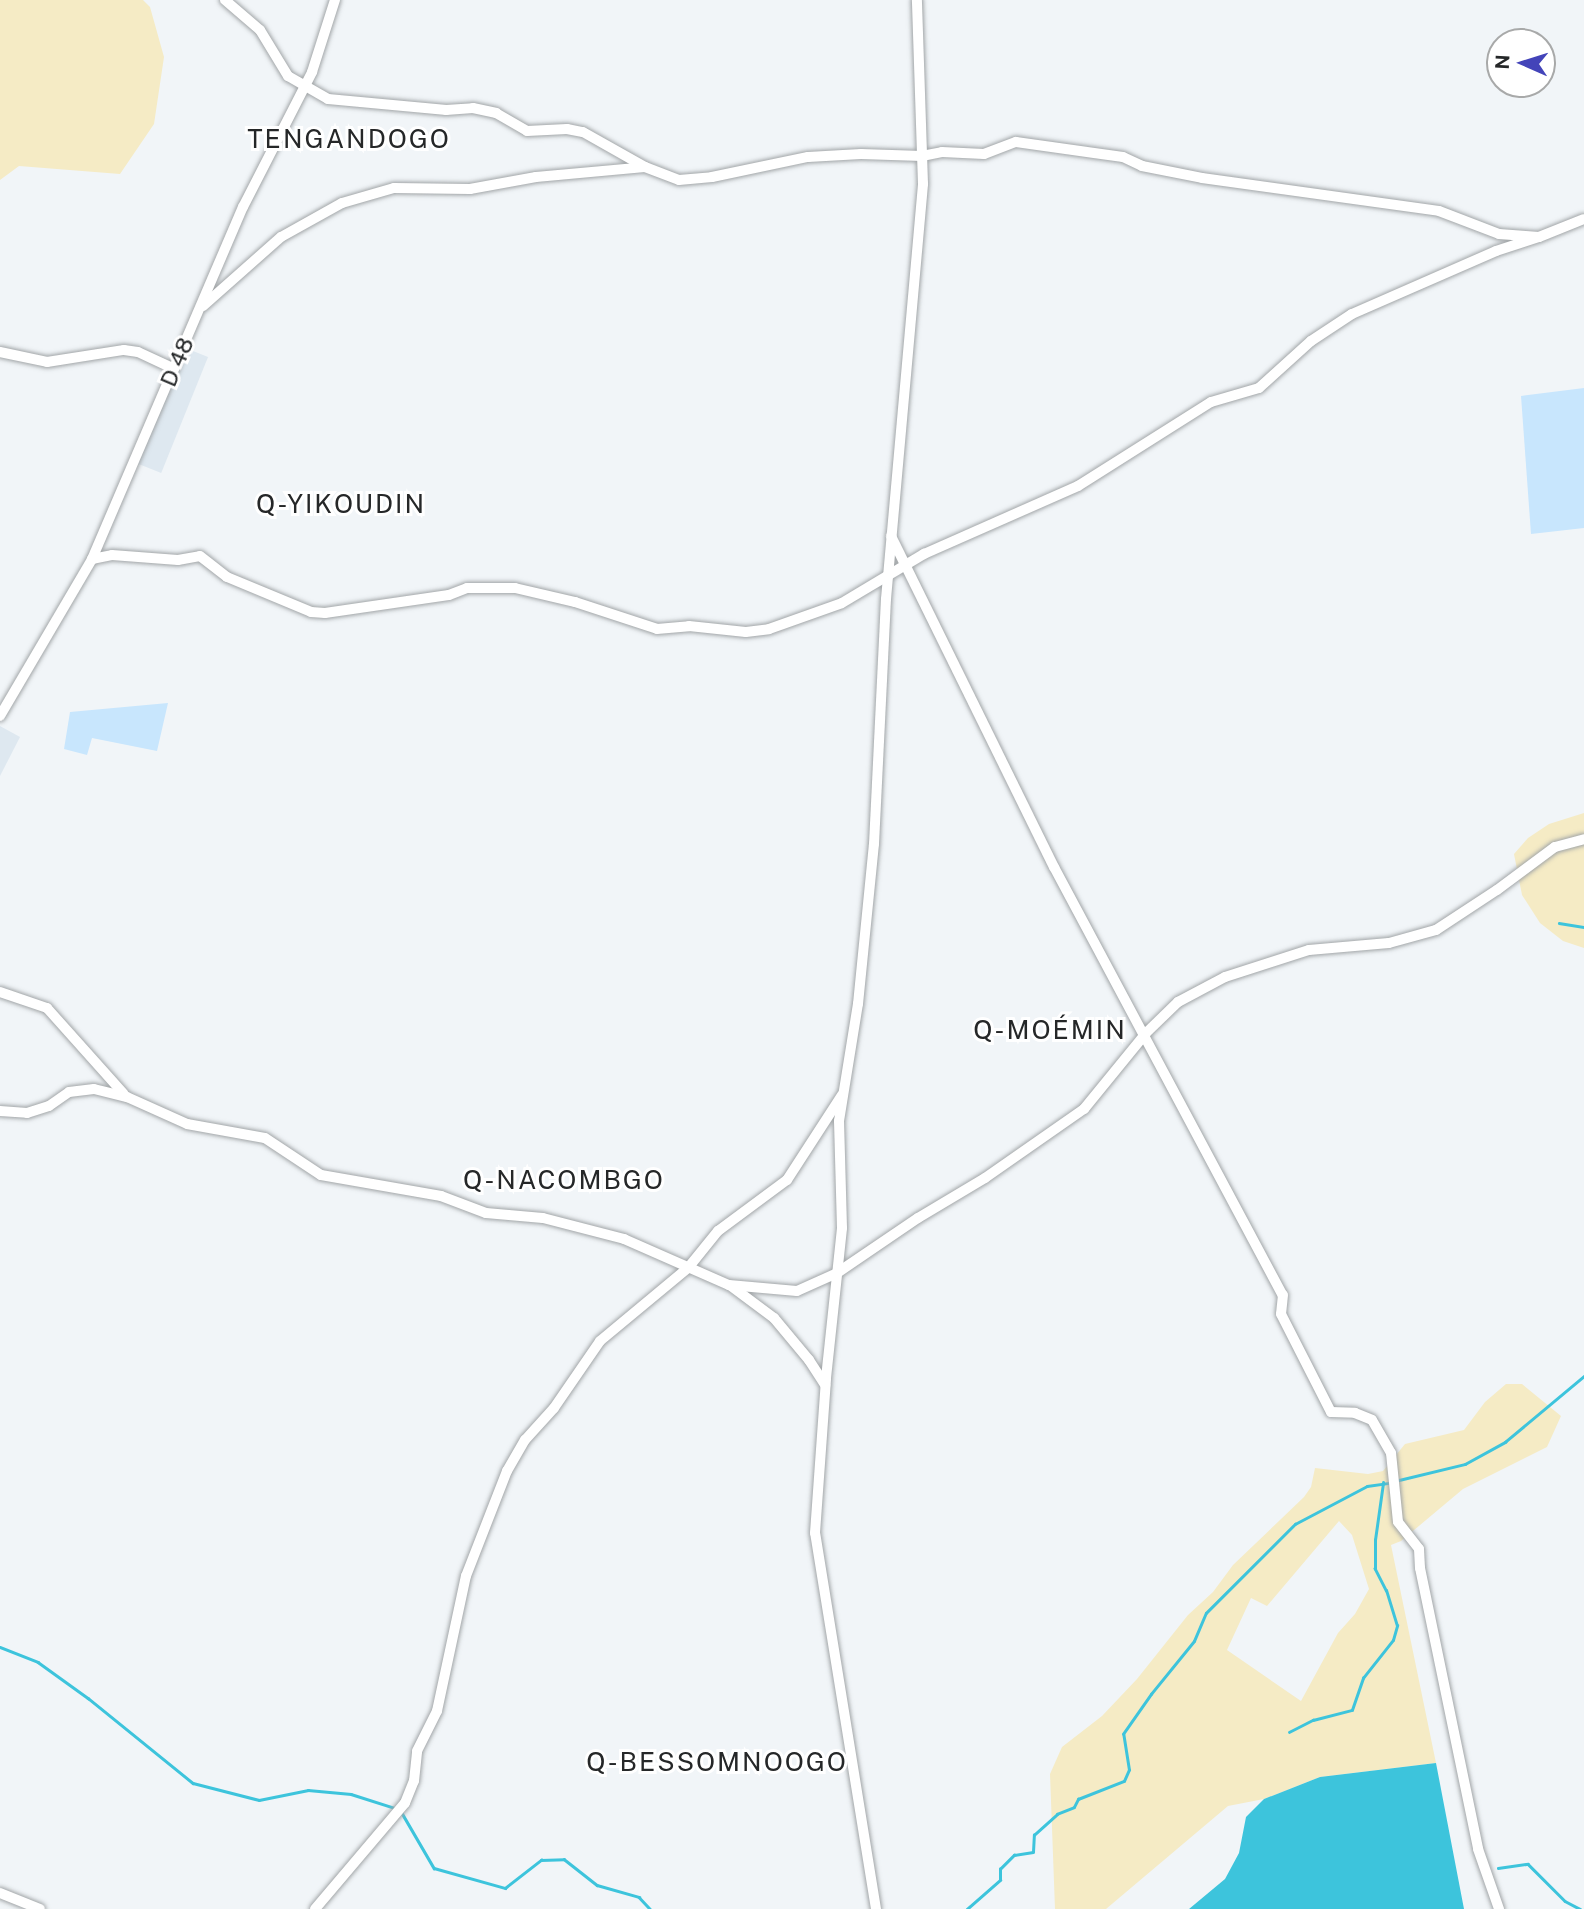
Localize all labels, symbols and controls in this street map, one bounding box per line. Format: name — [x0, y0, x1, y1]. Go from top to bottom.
north arrow — [1486, 28, 1556, 98]
text: N — [1491, 54, 1513, 70]
district label: TENGANDOGO — [248, 123, 450, 155]
street label: D 48 — [154, 333, 200, 391]
district label: Q-YIKOUDIN — [257, 488, 425, 520]
district label: Q-MOÉMIN — [974, 1014, 1126, 1046]
district label: Q-NACOMBGO — [464, 1164, 664, 1196]
district label: Q-BESSOMNOOGO — [588, 1746, 846, 1778]

